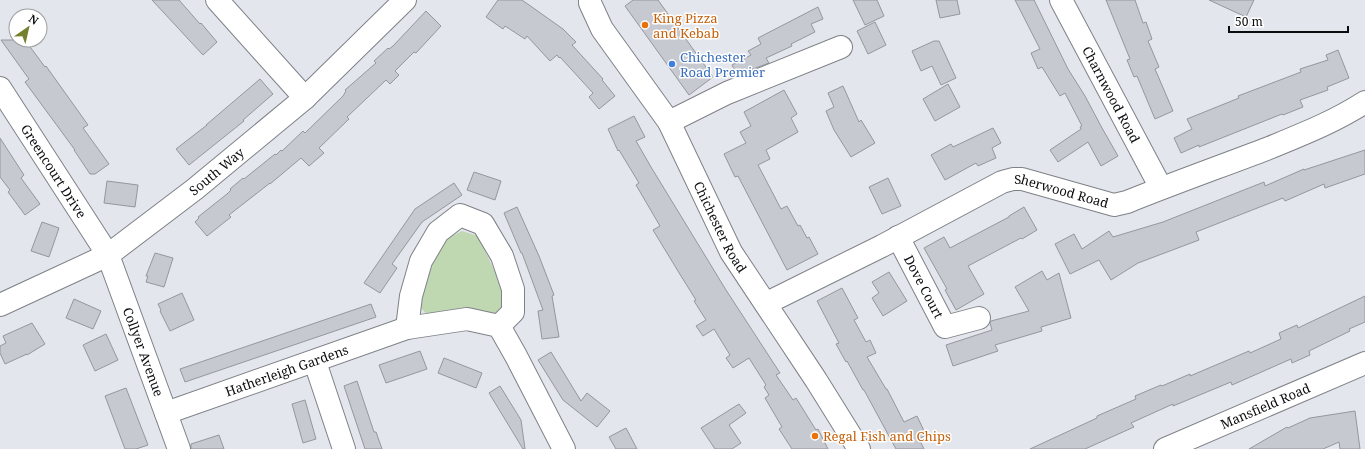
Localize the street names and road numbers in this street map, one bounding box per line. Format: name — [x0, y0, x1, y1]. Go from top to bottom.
street label: Charnwood Road — [1078, 43, 1144, 146]
street label: Greencourt Drive — [17, 121, 91, 222]
street label: South Way — [185, 143, 248, 199]
street label: Sherwood Road — [1014, 170, 1111, 212]
street label: Chichester Road — [690, 178, 751, 276]
street label: Dove Court — [900, 252, 948, 322]
street label: Collyer Avenue — [119, 305, 168, 399]
street label: Hatherleigh Gardens — [223, 340, 351, 400]
street label: Mansfield Road — [1217, 379, 1313, 433]

